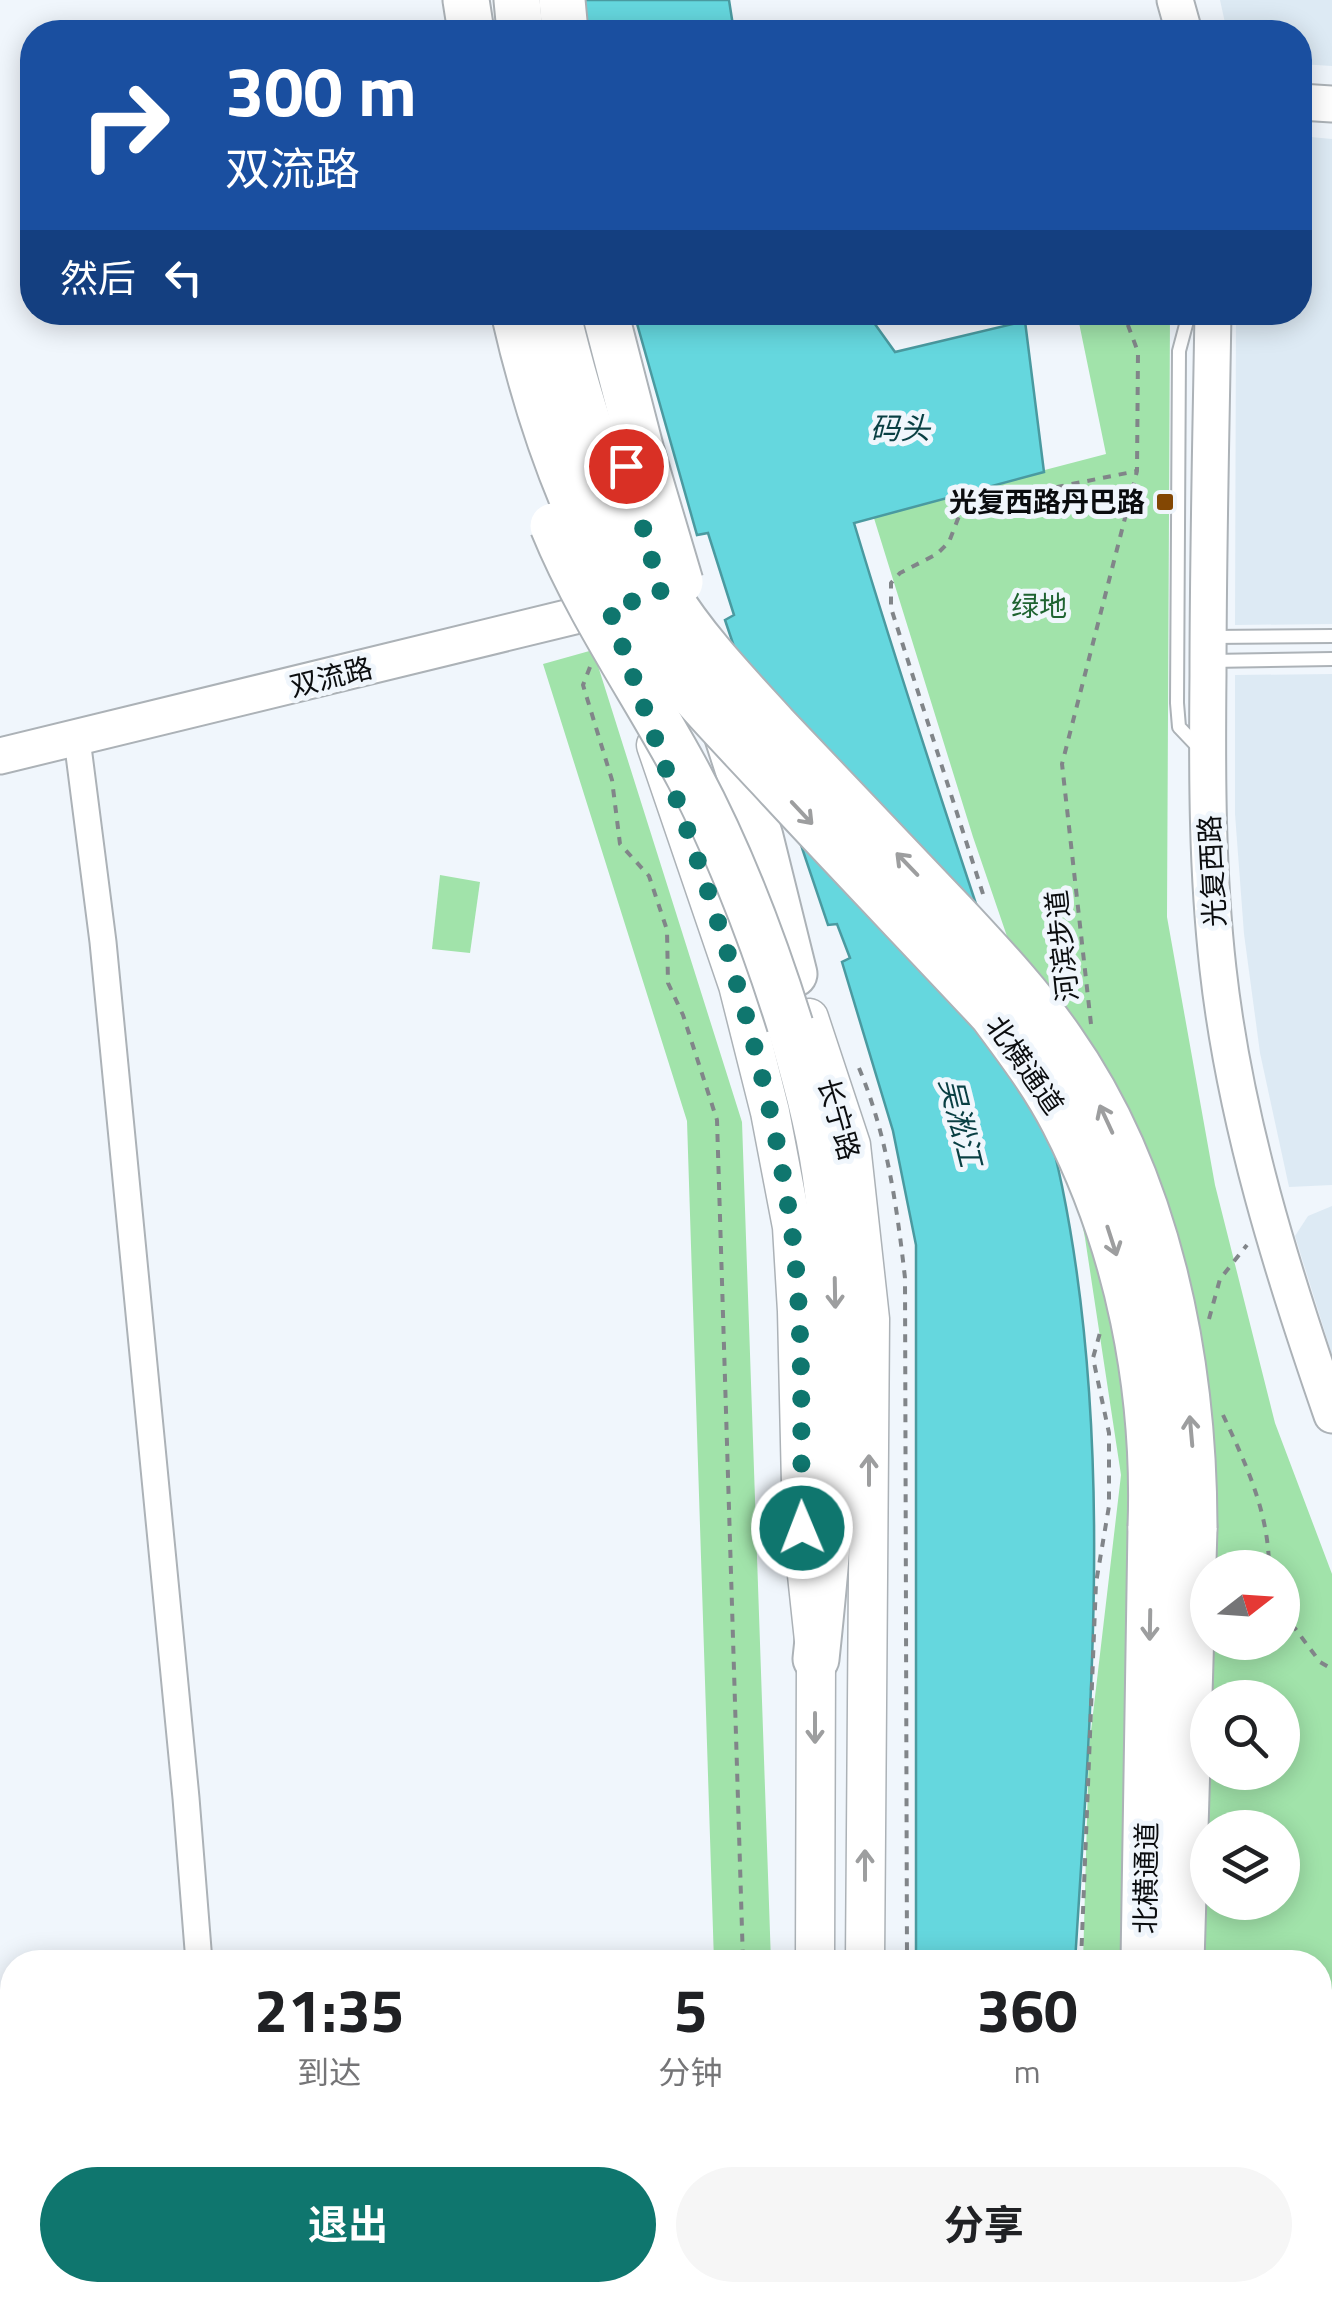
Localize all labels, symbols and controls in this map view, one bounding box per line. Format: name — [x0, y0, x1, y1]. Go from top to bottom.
text: 300 m — [225, 37, 417, 143]
icon: right — [60, 60, 190, 190]
text: 双流路 — [225, 134, 360, 202]
text: 然后 — [60, 249, 136, 307]
icon: left — [156, 250, 211, 305]
water label: 码头 — [870, 405, 932, 451]
pin — [584, 424, 669, 509]
icon: arrive — [599, 439, 654, 494]
place label: 光复西路丹巴路 — [949, 480, 1145, 523]
marker: 光复西路丹巴路 — [1154, 491, 1176, 513]
park label: 绿地 — [1011, 584, 1067, 627]
street label: 双流路 — [285, 645, 377, 708]
one-way arrow — [790, 800, 813, 825]
street label: 光复西路 — [1187, 814, 1236, 928]
one-way arrow — [895, 853, 919, 877]
street label: 河滨步道 — [1034, 888, 1089, 1004]
street label: 北横通道 — [976, 1007, 1075, 1123]
street label: 长宁路 — [807, 1073, 872, 1165]
water label: 吴淞江 — [928, 1073, 995, 1174]
one-way arrow — [1096, 1105, 1115, 1135]
one-way arrow — [1104, 1225, 1122, 1256]
one-way arrow — [825, 1276, 844, 1308]
one-way arrow — [1181, 1415, 1200, 1447]
one-way arrow — [860, 1455, 878, 1488]
position arrow — [750, 1476, 854, 1580]
north arrow — [1190, 1550, 1300, 1660]
map controls — [1190, 1550, 1300, 1920]
one-way arrow — [1140, 1608, 1159, 1640]
button: search — [1190, 1680, 1300, 1790]
one-way arrow — [806, 1711, 825, 1743]
button: layers — [1190, 1810, 1300, 1920]
street label: 北横通道 — [1123, 1822, 1168, 1934]
one-way arrow — [856, 1850, 875, 1882]
text: 21:35 — [254, 1964, 404, 2055]
text: 5 — [674, 1964, 707, 2055]
text: 360 — [977, 1964, 1078, 2055]
text: m — [1014, 2047, 1041, 2095]
text: 到达 — [297, 2048, 361, 2096]
text: 分钟 — [658, 2048, 722, 2096]
button: 退出 — [40, 2167, 656, 2282]
button: 分享 — [676, 2167, 1292, 2282]

